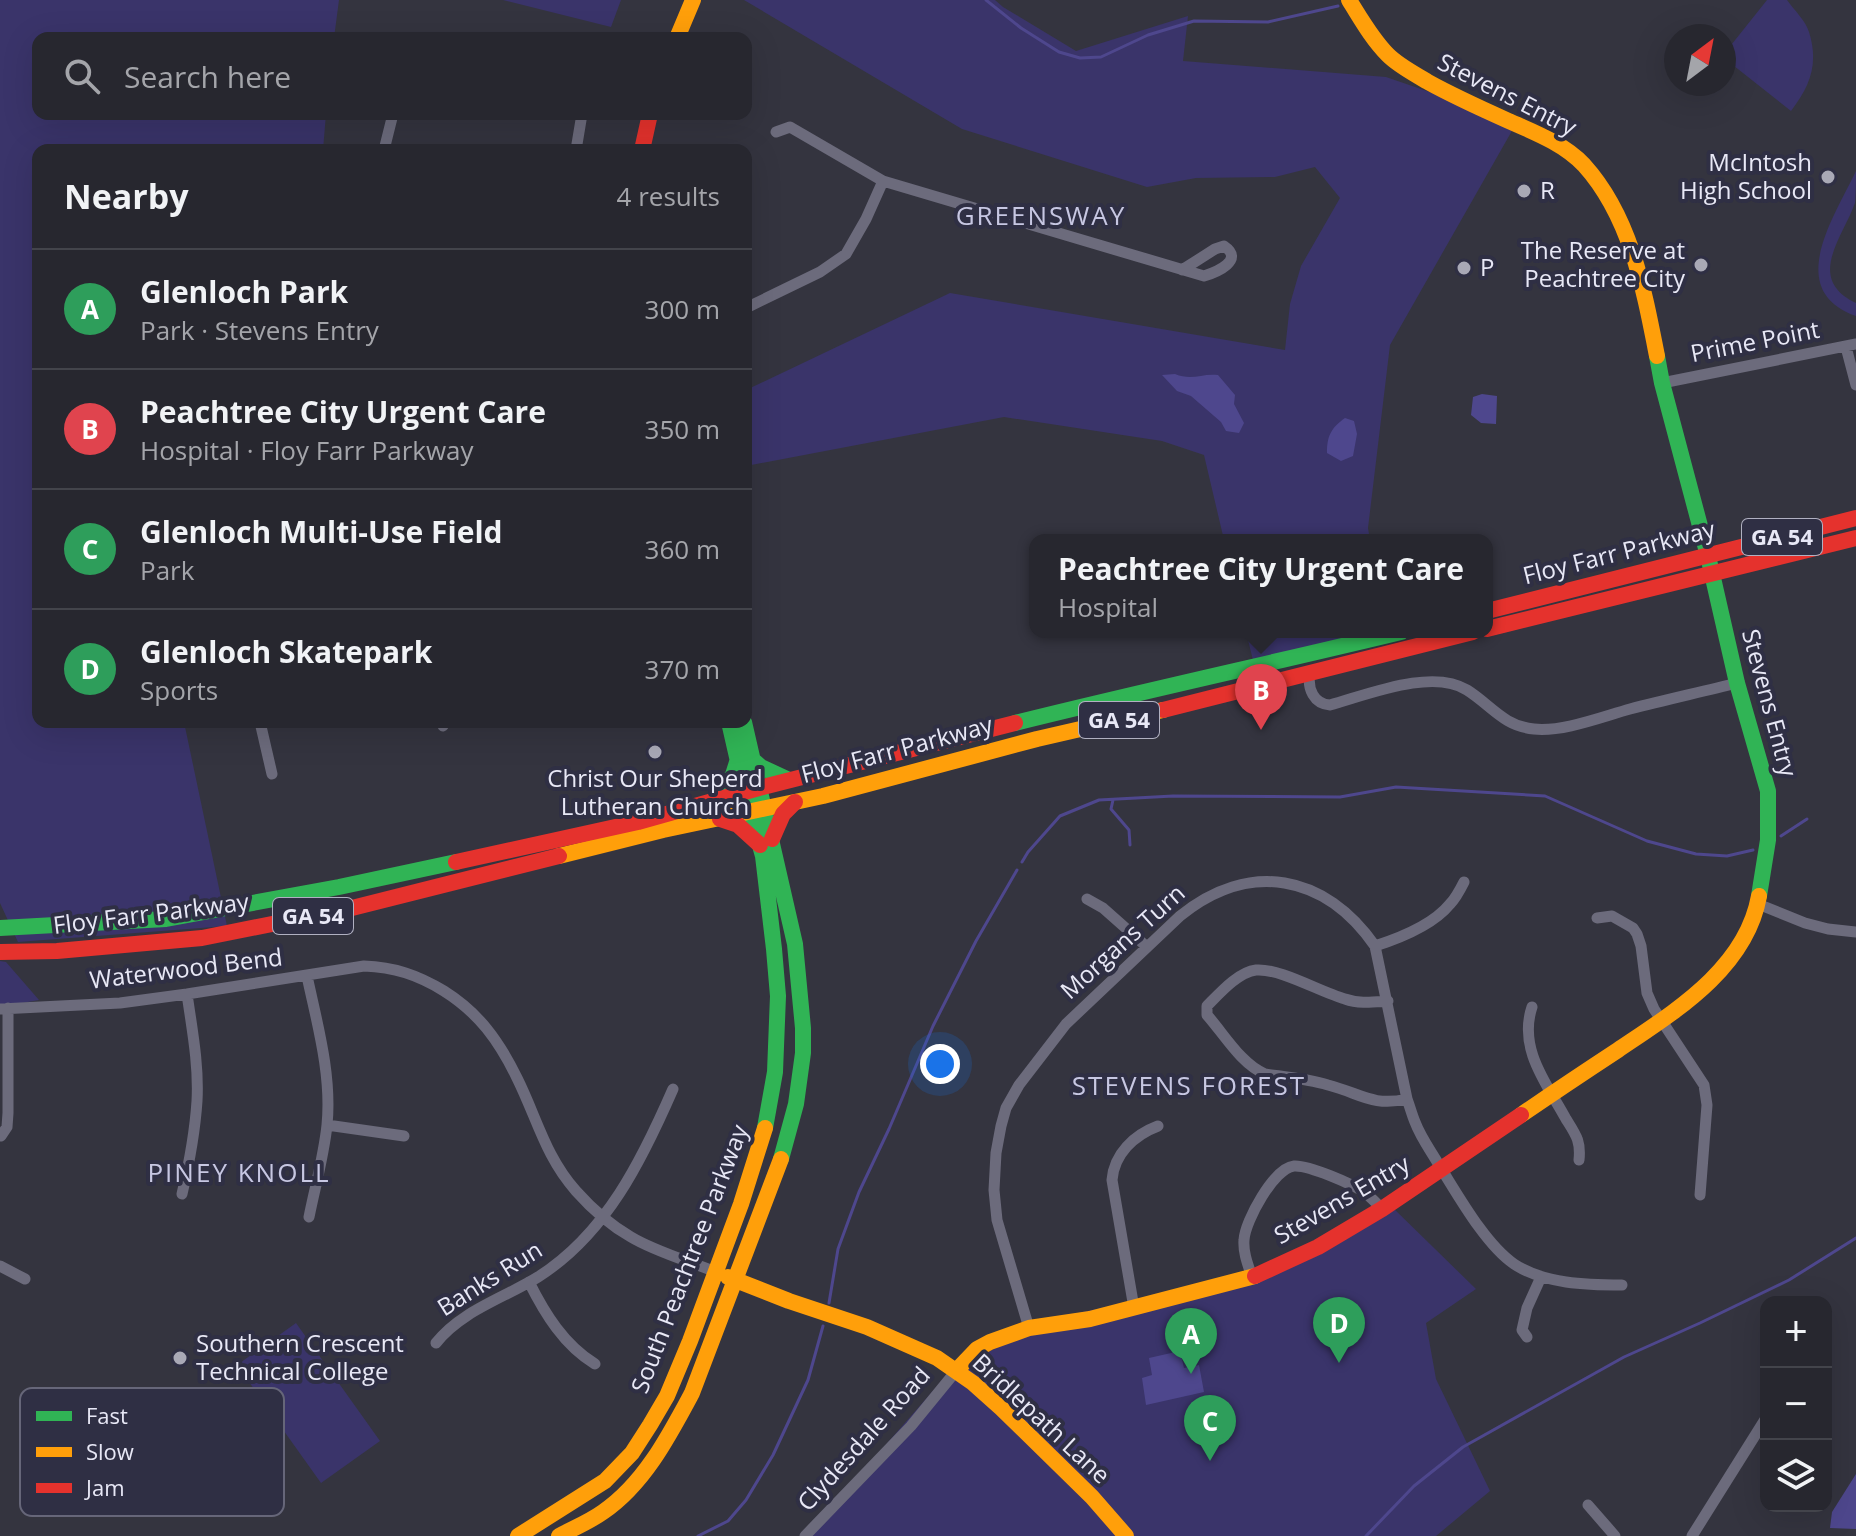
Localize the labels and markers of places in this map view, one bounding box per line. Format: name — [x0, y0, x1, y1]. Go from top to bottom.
place label: McIntosh High School — [1680, 145, 1812, 206]
marker: McIntosh High School — [1819, 168, 1837, 186]
place label: R — [1540, 173, 1555, 206]
marker: R — [1515, 182, 1533, 200]
place label: The Reserve at Peachtree City — [1521, 233, 1686, 294]
place label: P — [1480, 250, 1494, 283]
marker: The Reserve at Peachtree City — [1692, 256, 1710, 274]
marker: P — [1455, 259, 1473, 277]
pin: B — [1235, 664, 1287, 730]
marker: Christ Our Sheperd Lutheran Church — [646, 743, 664, 761]
place label: Christ Our Sheperd Lutheran Church — [547, 761, 763, 822]
pin: D — [1313, 1297, 1365, 1363]
pin: A — [1165, 1308, 1217, 1374]
place label: Southern Crescent Technical College — [196, 1326, 404, 1387]
marker: Southern Crescent Technical College — [171, 1349, 189, 1367]
pin: C — [1184, 1395, 1236, 1461]

